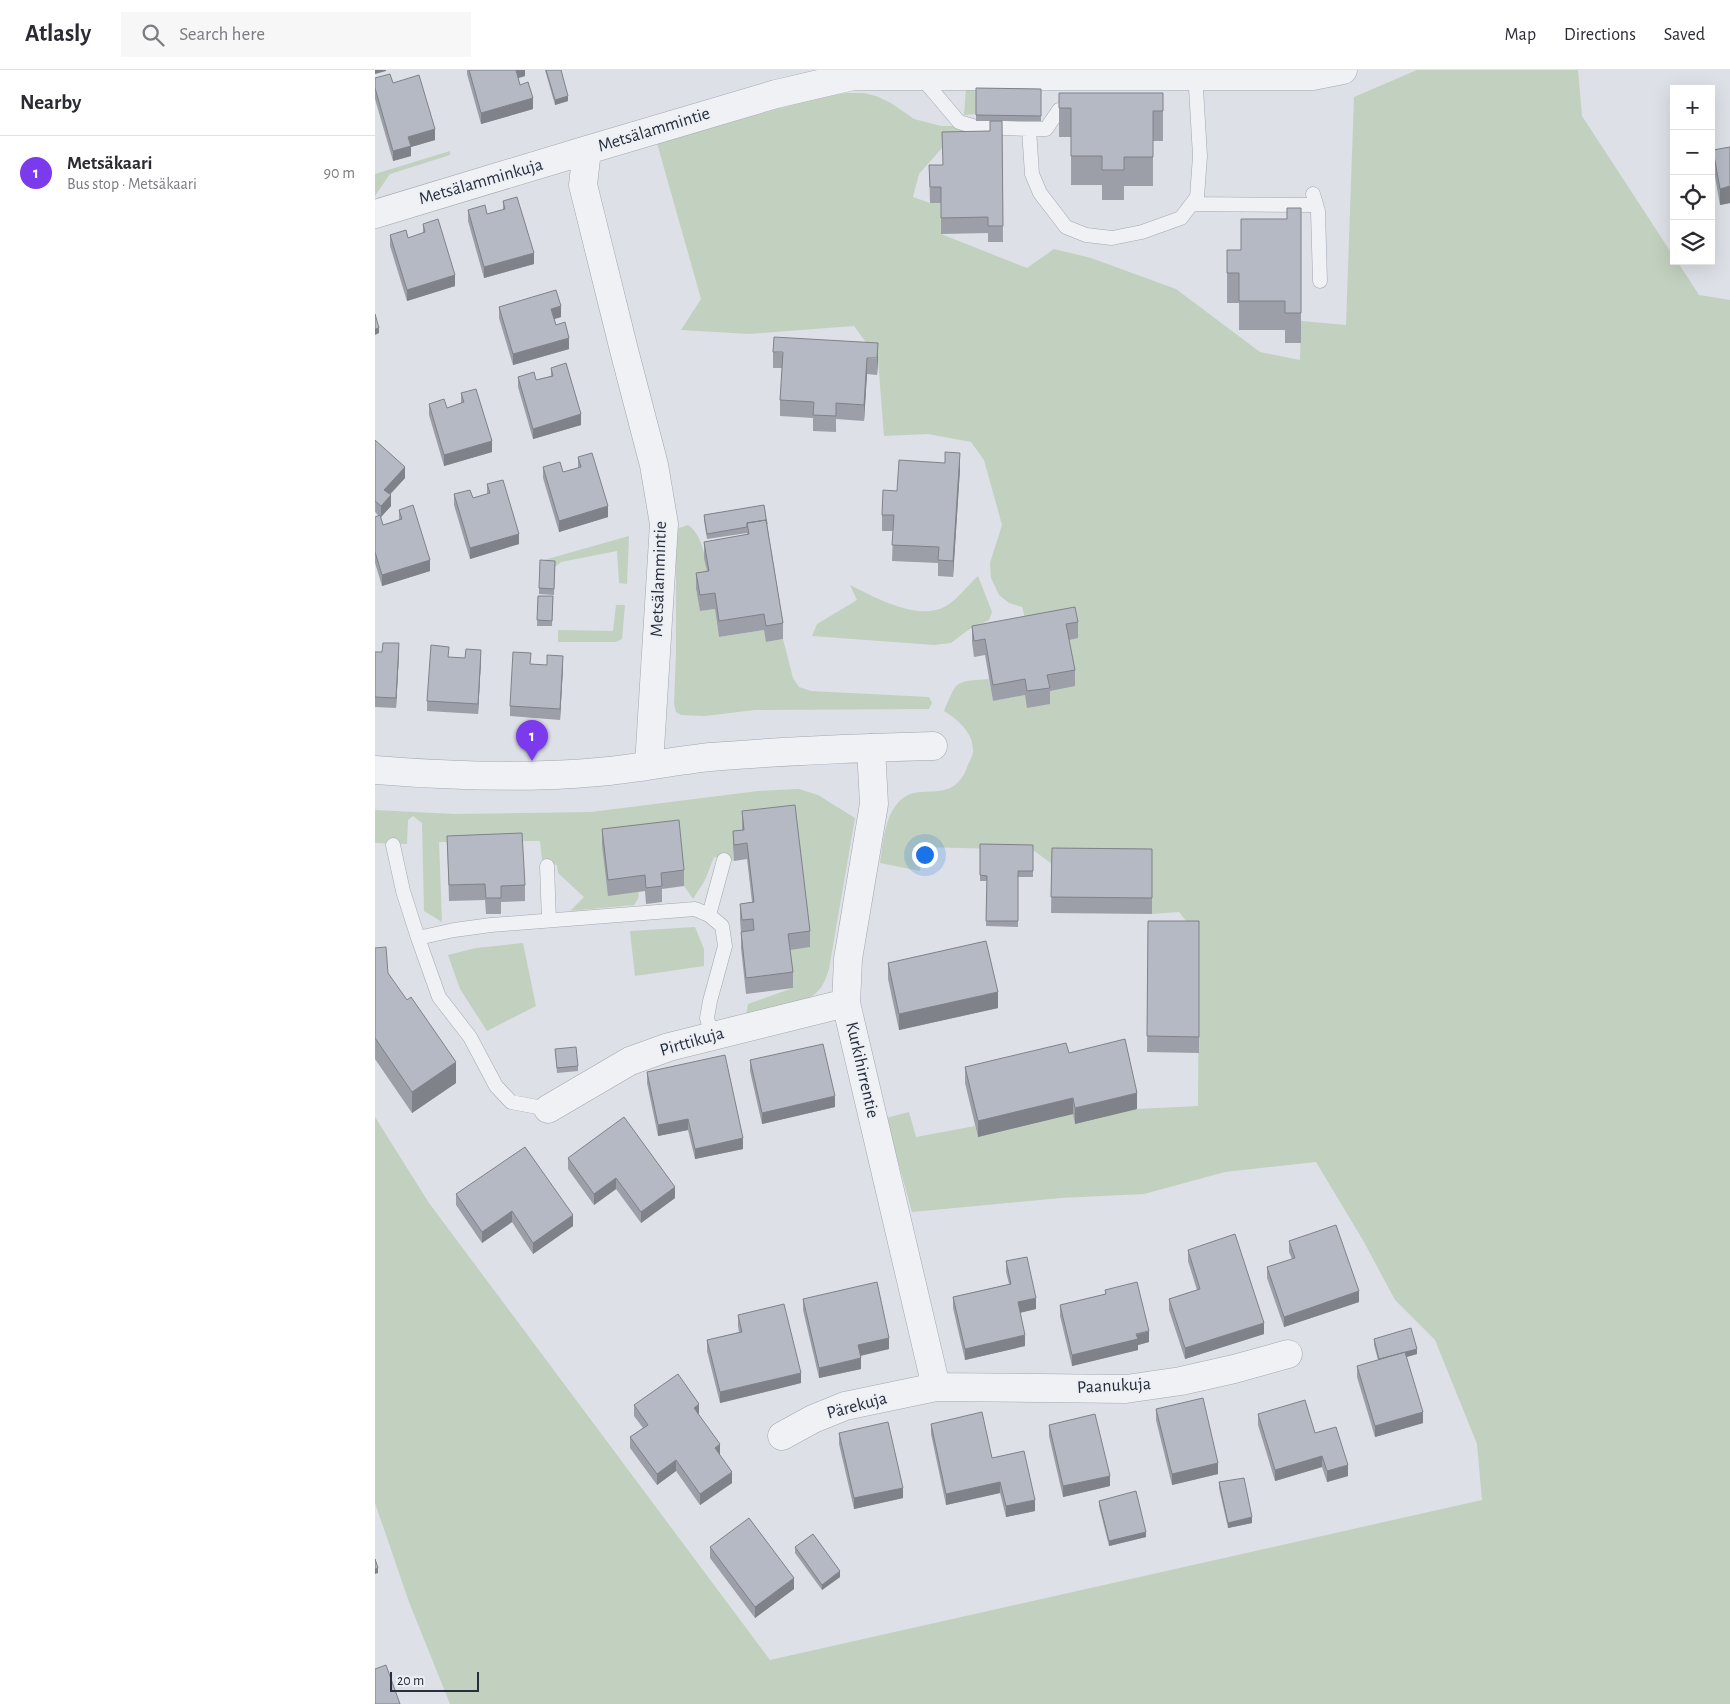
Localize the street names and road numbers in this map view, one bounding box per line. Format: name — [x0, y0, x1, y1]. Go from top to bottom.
street label: Metsälammintie — [596, 104, 712, 156]
street label: Metsälamminkuja — [417, 156, 545, 208]
street label: Metsälammintie — [648, 521, 670, 637]
street label: Kurkihirrentie — [842, 1020, 882, 1120]
street label: Pirttikuja — [658, 1024, 726, 1060]
street label: Paanukuja — [1076, 1375, 1152, 1397]
street label: Pärekuja — [825, 1389, 889, 1423]

